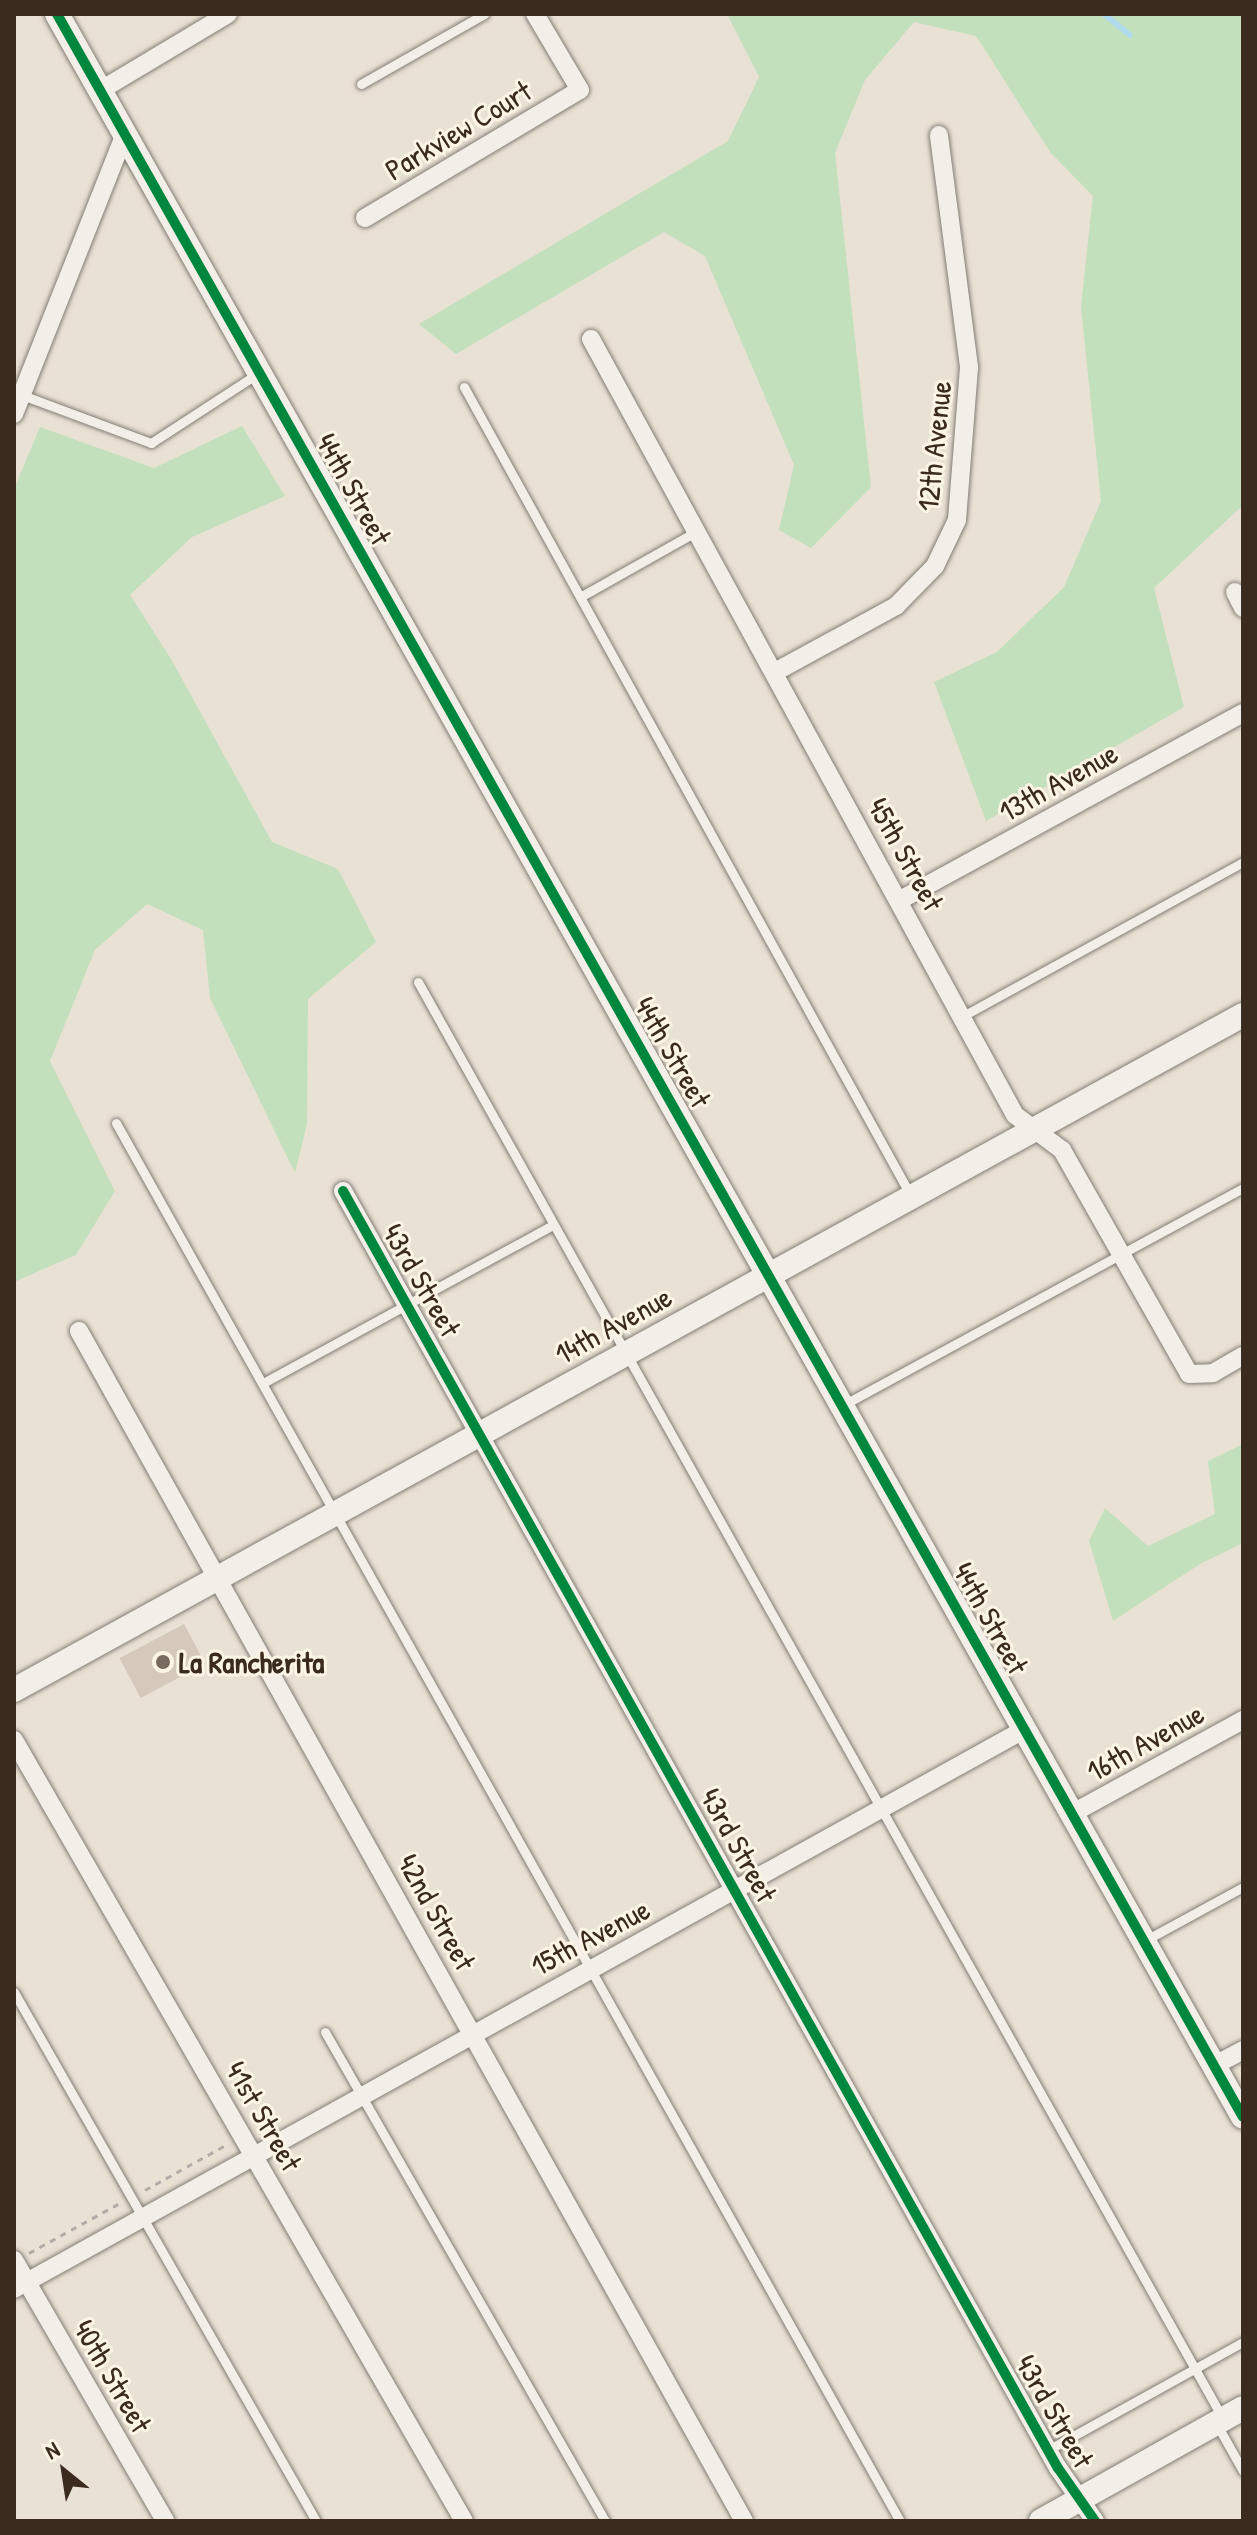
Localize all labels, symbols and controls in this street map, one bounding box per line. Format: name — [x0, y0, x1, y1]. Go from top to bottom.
street label: Parkview Court — [378, 72, 538, 188]
street label: 12th Avenue — [909, 379, 959, 513]
street label: 44th Street — [309, 427, 399, 551]
street label: 13th Avenue — [992, 735, 1124, 829]
street label: 45th Street — [860, 791, 952, 917]
street label: 44th Street — [627, 990, 719, 1114]
street label: 43rd Street — [375, 1217, 469, 1343]
street label: 14th Avenue — [548, 1278, 678, 1372]
street label: 44th Street — [946, 1556, 1036, 1680]
place label: La Rancherita — [179, 1644, 324, 1680]
marker: La Rancherita — [154, 1653, 172, 1671]
street label: 16th Avenue — [1080, 1695, 1210, 1789]
street label: 43rd Street — [693, 1782, 785, 1908]
street label: 42nd Street — [390, 1848, 484, 1976]
street label: 15th Avenue — [524, 1891, 656, 1983]
street label: 41st Street — [218, 2055, 310, 2177]
street label: 40th Street — [66, 2313, 160, 2439]
street label: 43rd Street — [1008, 2348, 1102, 2474]
north arrow — [24, 2431, 104, 2511]
text: N — [39, 2434, 65, 2466]

